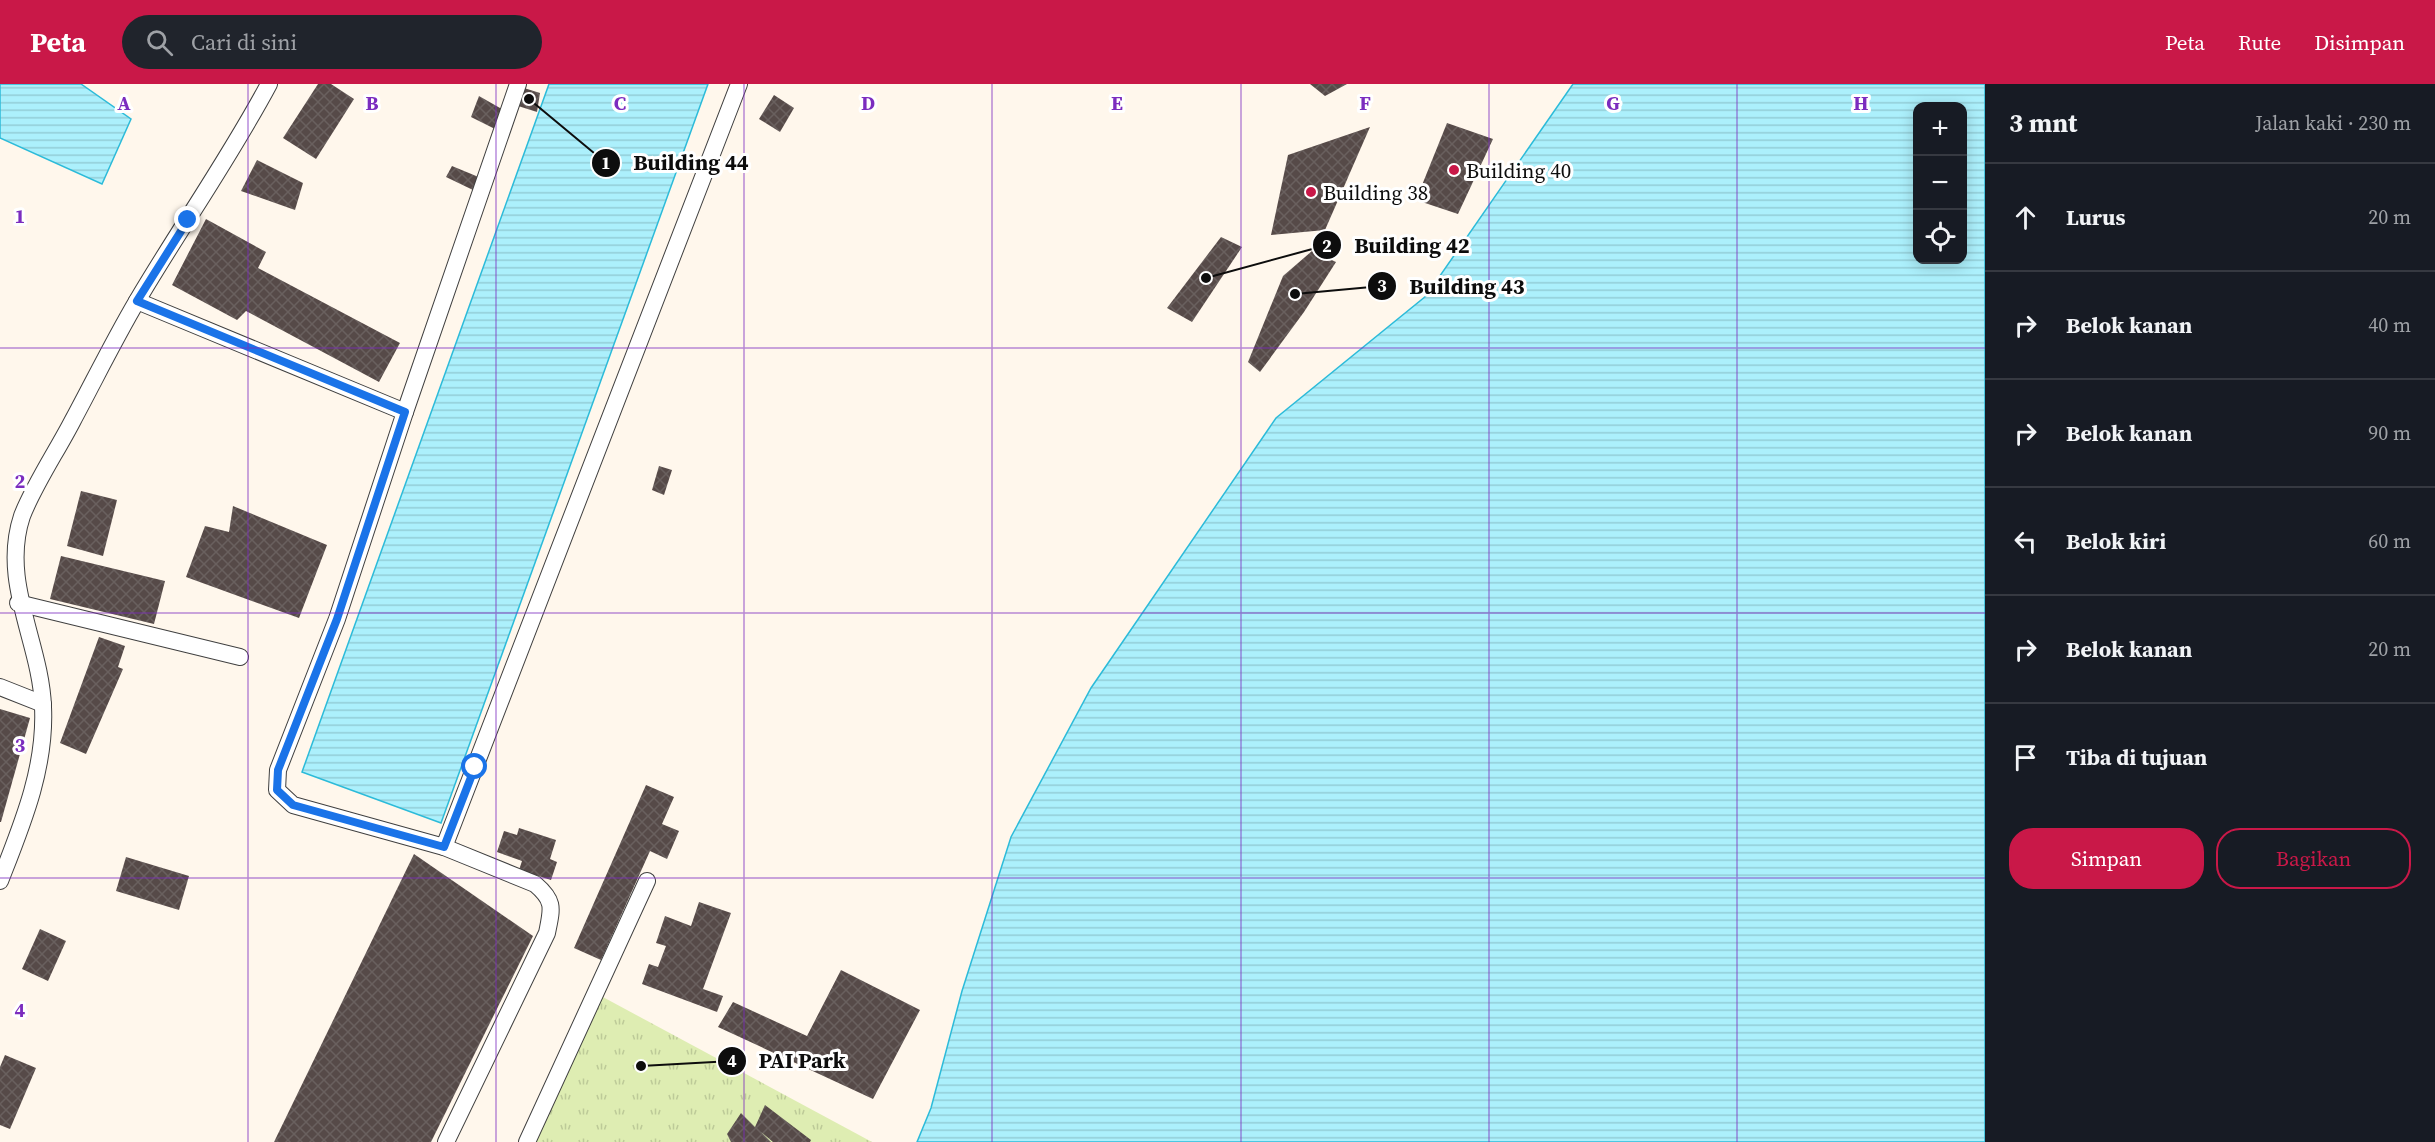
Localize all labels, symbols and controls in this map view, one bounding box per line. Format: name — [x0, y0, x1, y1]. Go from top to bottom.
search box — [122, 15, 542, 69]
text: Peta — [30, 23, 86, 61]
icon: search — [143, 26, 176, 59]
text: Cari di sini — [191, 27, 297, 57]
text: Peta — [2165, 28, 2205, 57]
text: Rute — [2238, 28, 2281, 57]
text: Disimpan — [2314, 28, 2405, 57]
text: A — [117, 89, 131, 117]
text: B — [365, 89, 379, 117]
text: C — [614, 89, 626, 117]
text: D — [861, 89, 875, 117]
text: E — [1111, 89, 1123, 117]
text: F — [1359, 89, 1371, 117]
text: G — [1606, 89, 1620, 117]
text: H — [1853, 89, 1869, 117]
map controls — [1913, 102, 1967, 264]
button: + — [1913, 102, 1967, 156]
text: 3 mnt — [2009, 105, 2077, 141]
text: Jalan kaki · 230 m — [2255, 109, 2411, 137]
callout: Building 44 — [591, 143, 760, 183]
text: Building 44 — [633, 147, 749, 177]
text: 1 — [601, 150, 611, 175]
place label: Building 40 — [1466, 156, 1571, 185]
button: − — [1913, 156, 1967, 210]
marker: Building 40 — [1447, 163, 1461, 177]
place label: Building 38 — [1323, 178, 1428, 207]
marker: Building 38 — [1304, 185, 1318, 199]
icon: ahead — [2009, 201, 2042, 234]
text: 1 — [15, 202, 25, 230]
text: Lurus — [2066, 202, 2125, 232]
text: 20 m — [2368, 203, 2411, 231]
route end — [174, 206, 200, 232]
button: locate — [1913, 210, 1967, 264]
callout: Building 42 — [1312, 225, 1482, 265]
text: Building 42 — [1354, 230, 1470, 260]
text: 2 — [1322, 233, 1332, 258]
callout: Building 43 — [1367, 266, 1536, 306]
text: Building 43 — [1409, 271, 1525, 301]
text: 3 — [1377, 273, 1387, 298]
icon: right — [2009, 309, 2042, 342]
text: Belok kanan — [2066, 310, 2192, 340]
text: 40 m — [2368, 311, 2411, 339]
icon: right — [2009, 417, 2042, 450]
text: Belok kanan — [2066, 418, 2192, 448]
text: 90 m — [2368, 419, 2411, 447]
text: 2 — [15, 467, 26, 495]
icon: left — [2009, 525, 2042, 558]
text: Belok kiri — [2066, 526, 2166, 556]
text: 60 m — [2368, 527, 2411, 555]
icon: right — [2009, 633, 2042, 666]
text: Belok kanan — [2066, 634, 2192, 664]
text: 20 m — [2368, 635, 2411, 663]
text: 3 — [15, 731, 26, 759]
icon: arrive — [2009, 741, 2042, 774]
text: Tiba di tujuan — [2066, 742, 2207, 772]
route start — [461, 753, 487, 779]
button: Simpan — [2009, 828, 2204, 889]
button: Bagikan — [2216, 828, 2411, 889]
text: 4 — [15, 996, 26, 1024]
callout: PAI Park — [717, 1041, 858, 1081]
text: PAI Park — [758, 1045, 846, 1075]
text: 4 — [727, 1048, 737, 1073]

